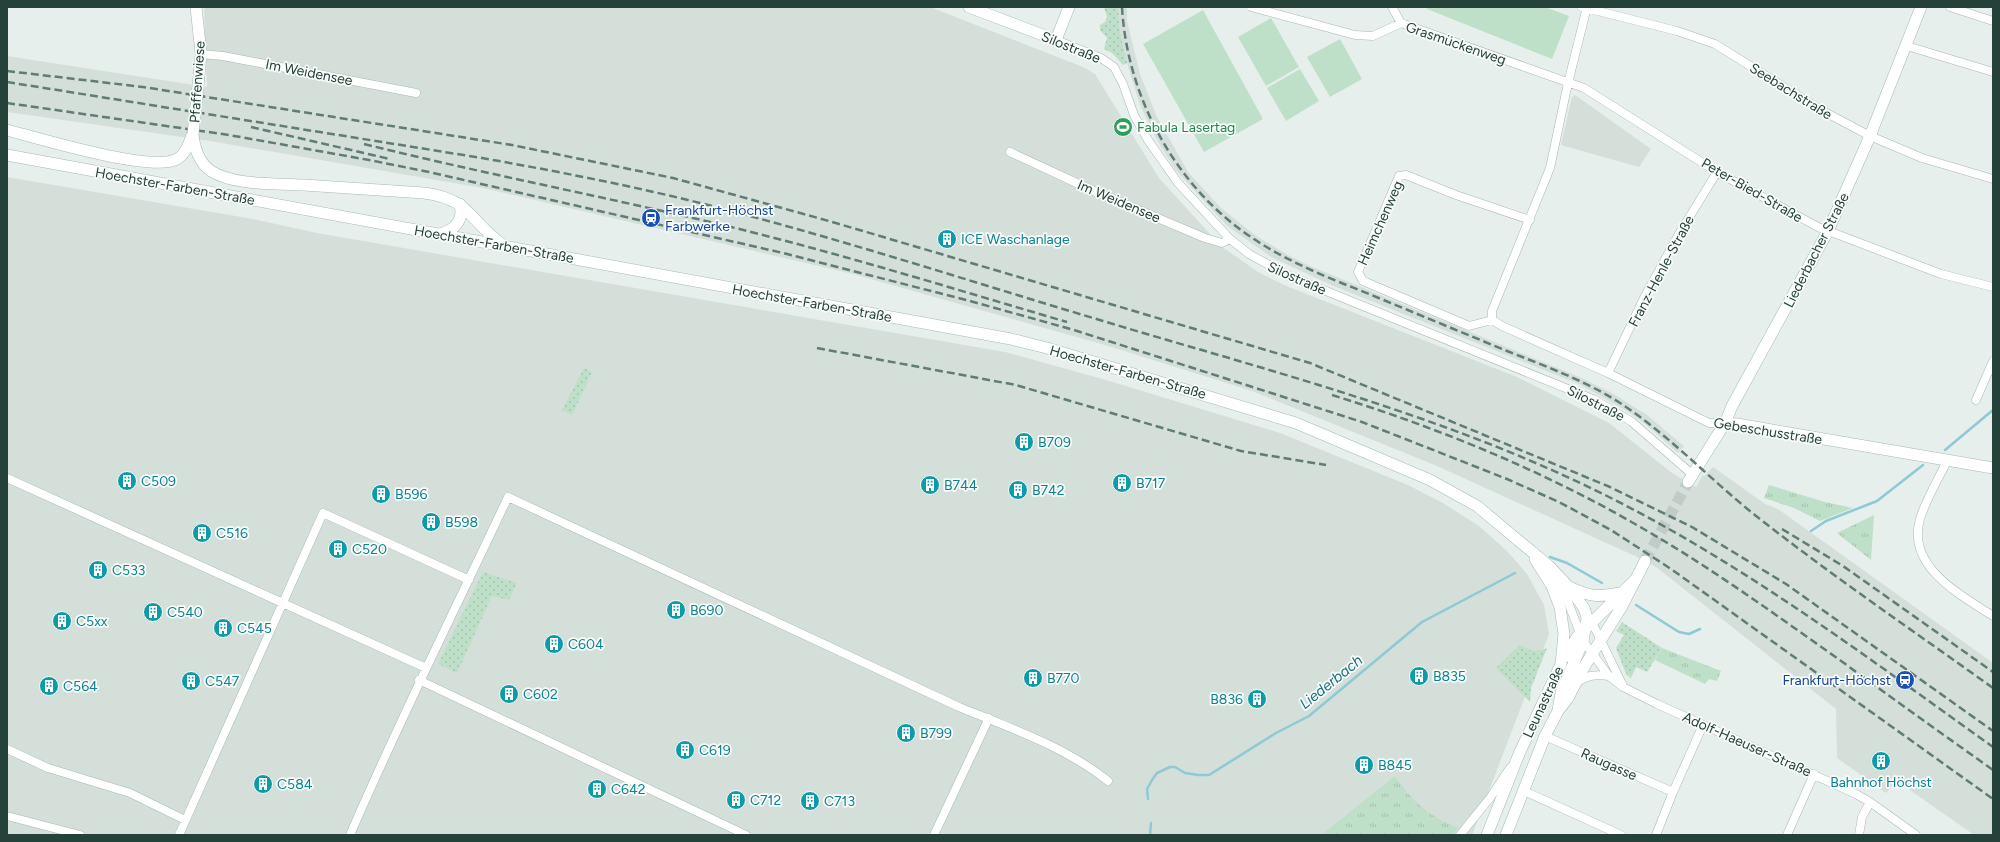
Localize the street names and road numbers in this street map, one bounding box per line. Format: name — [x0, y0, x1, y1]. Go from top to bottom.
street label: Grasmückenweg — [1403, 18, 1508, 69]
street label: Silostraße — [1039, 28, 1103, 67]
street label: Pfaffenwiese — [186, 40, 209, 124]
street label: Im Weidensee — [264, 56, 354, 89]
street label: Seebachstraße — [1746, 59, 1835, 124]
street label: Peter-Bied-Straße — [1698, 155, 1806, 226]
street label: Hoechster-Farben-Straße — [94, 164, 256, 209]
street label: Im Weidensee — [1075, 176, 1163, 227]
street label: Heimchenweg — [1354, 178, 1407, 268]
street label: Liederbacher Straße — [1780, 190, 1853, 310]
street label: Franz-Henle-Straße — [1625, 212, 1698, 330]
street label: Hoechster-Farben-Straße — [413, 222, 575, 267]
street label: Silostraße — [1265, 258, 1329, 299]
street label: Hoechster-Farben-Straße — [731, 281, 893, 326]
street label: Hoechster-Farben-Straße — [1048, 342, 1208, 403]
street label: Silostraße — [1564, 382, 1628, 425]
street label: Gebeschusstraße — [1712, 415, 1824, 449]
street label: Leunastraße — [1519, 663, 1568, 741]
street label: Adolf-Haeuser-Straße — [1680, 708, 1814, 781]
street label: Raugasse — [1578, 745, 1640, 785]

